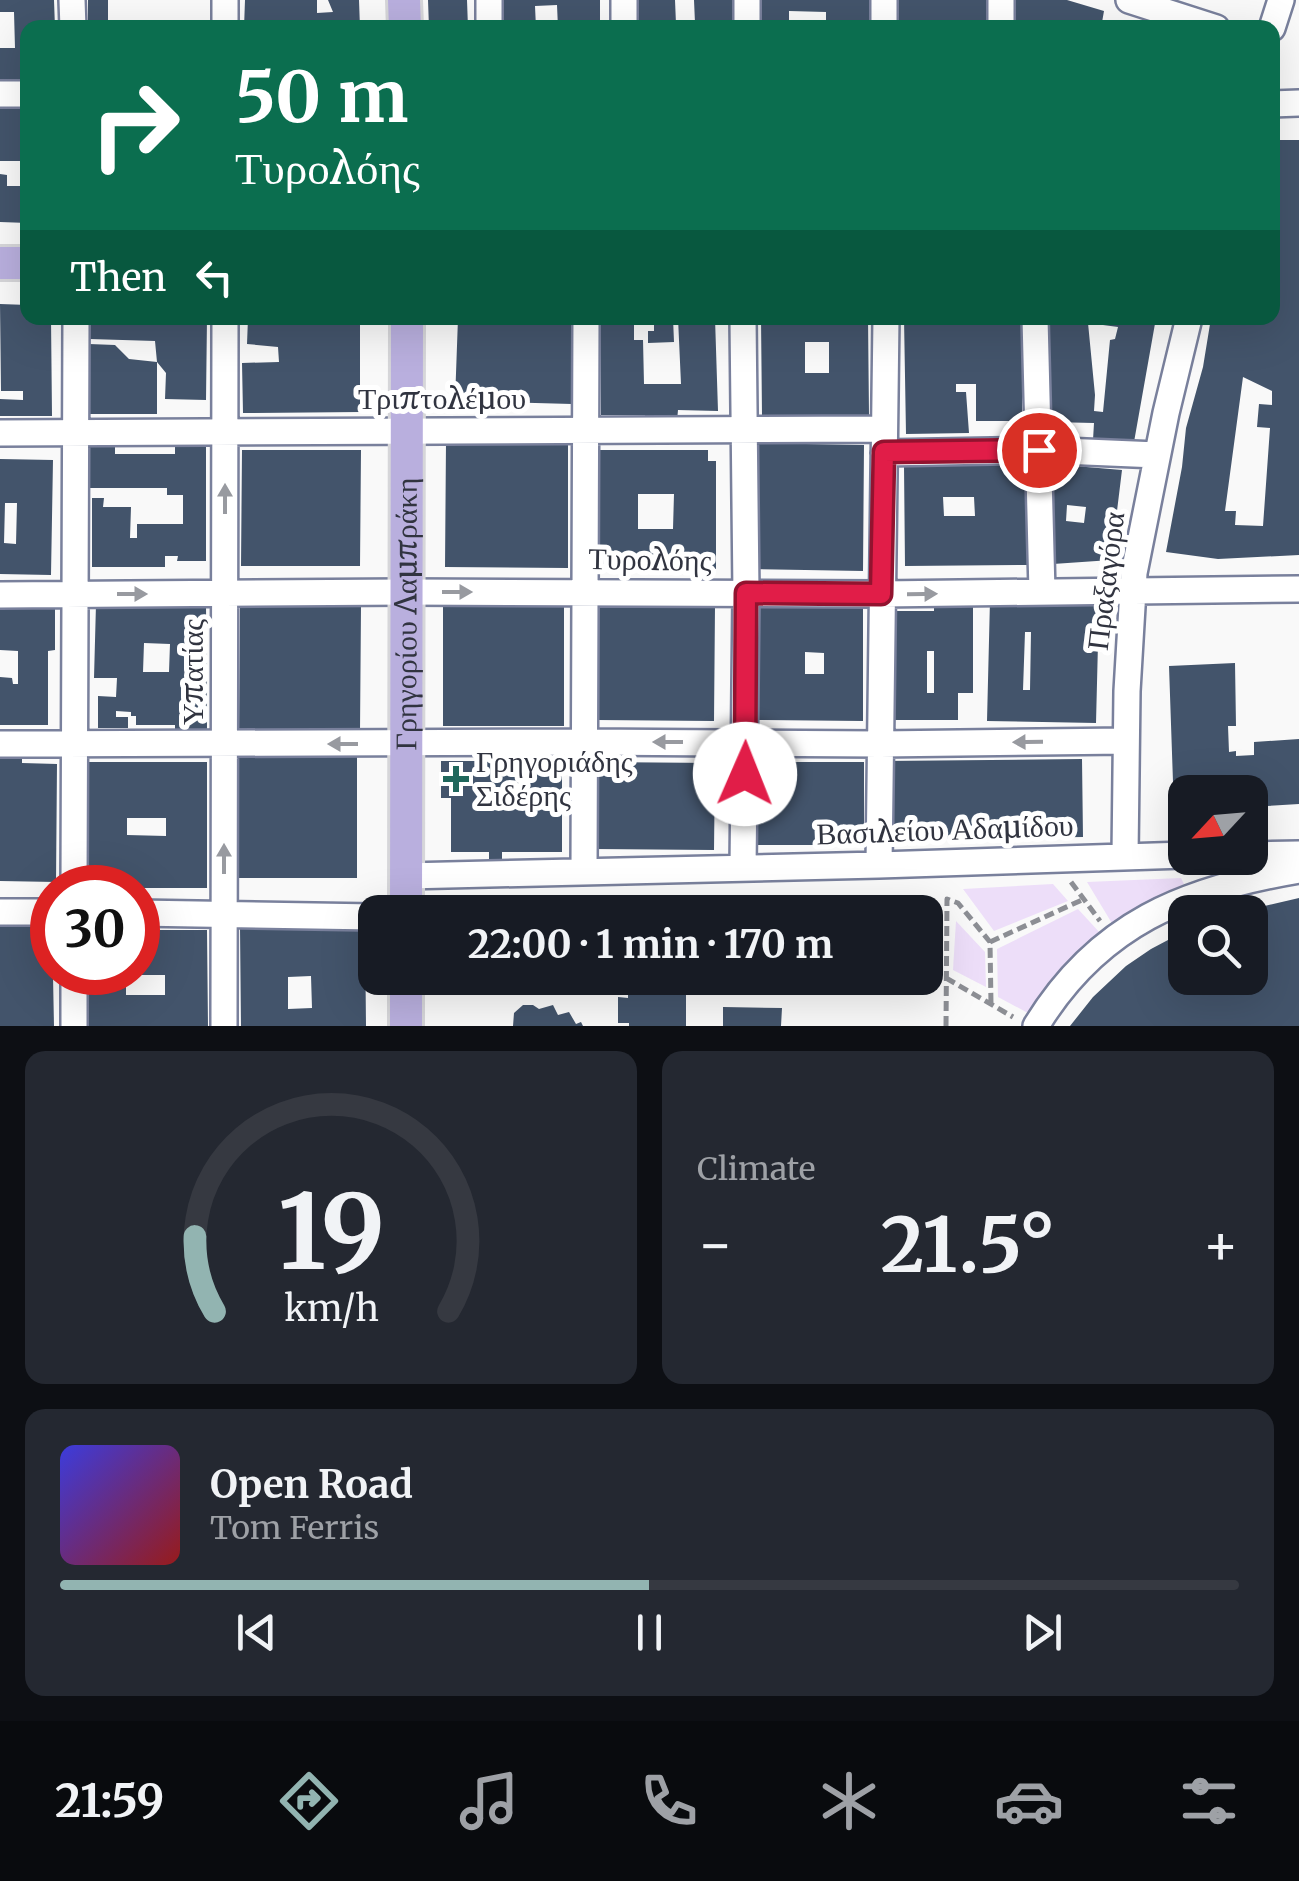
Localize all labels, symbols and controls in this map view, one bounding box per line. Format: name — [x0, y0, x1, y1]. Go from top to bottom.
text: 50 m — [235, 53, 408, 141]
icon: right — [70, 60, 200, 190]
text: Τυρολόης — [235, 140, 420, 196]
icon: left — [187, 250, 242, 305]
text: Then — [70, 254, 167, 301]
street label: Τριπτολέμου — [358, 379, 526, 417]
pin — [997, 408, 1082, 493]
icon: arrive — [1012, 423, 1067, 478]
street label: Γρηγορίου Λαμπράκη — [386, 478, 425, 750]
one-way arrow — [217, 482, 233, 514]
street label: Πραξαγόρα — [1078, 509, 1132, 652]
street label: Τυρολόης — [588, 539, 712, 579]
one-way arrow — [442, 584, 474, 600]
one-way arrow — [907, 585, 939, 601]
one-way arrow — [117, 586, 149, 602]
street label: Υπατίας — [173, 619, 211, 725]
position arrow — [693, 722, 797, 826]
one-way arrow — [652, 734, 684, 750]
one-way arrow — [1012, 734, 1044, 750]
one-way arrow — [327, 736, 359, 752]
place label: Γρηγοριάδης Σιδέρης — [476, 742, 633, 814]
marker: Γρηγοριάδης Σιδέρης — [445, 768, 467, 790]
north arrow — [1168, 775, 1268, 875]
map controls — [1168, 775, 1268, 995]
street label: Βασιλείου Αδαμίδου — [816, 806, 1074, 852]
one-way arrow — [216, 842, 232, 874]
speed limit sign: 30 — [30, 865, 160, 995]
button: search — [1168, 895, 1268, 995]
text: 22:00 · 1 min · 170 m — [468, 921, 833, 968]
text: Climate — [697, 1149, 815, 1189]
text: 19 — [277, 1167, 385, 1297]
text: 21.5° — [881, 1198, 1055, 1292]
text: − — [697, 1210, 734, 1279]
text: + — [1202, 1210, 1239, 1279]
text: km/h — [284, 1286, 378, 1331]
text: Open Road — [210, 1461, 413, 1508]
text: Tom Ferris — [210, 1508, 379, 1548]
icon: previous — [229, 1605, 284, 1660]
icon: pause — [622, 1605, 677, 1660]
icon: next — [1015, 1605, 1070, 1660]
icon: directions — [274, 1766, 344, 1836]
icon: music — [454, 1766, 524, 1836]
icon: phone — [634, 1766, 704, 1836]
icon: climate — [814, 1766, 884, 1836]
icon: car — [994, 1766, 1064, 1836]
icon: filters — [1174, 1766, 1244, 1836]
text: 21:59 — [55, 1773, 164, 1829]

